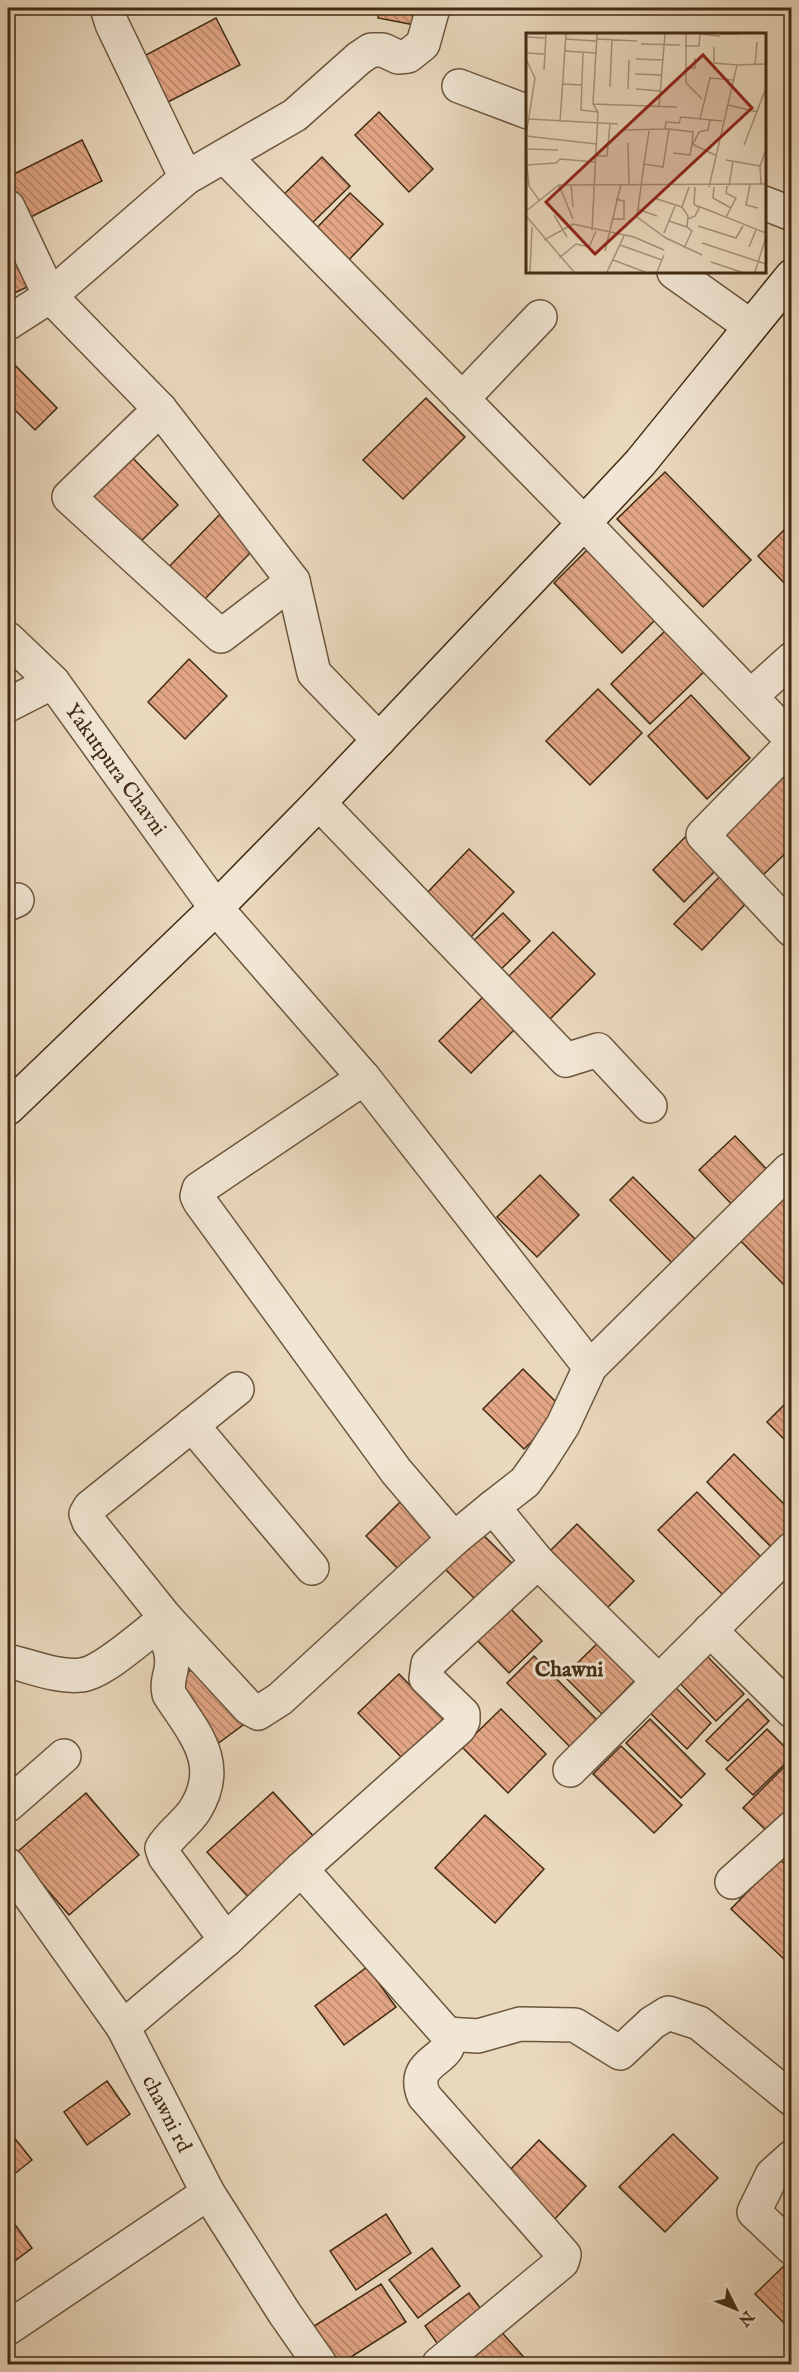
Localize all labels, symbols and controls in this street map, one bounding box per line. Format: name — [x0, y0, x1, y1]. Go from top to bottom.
inset map — [526, 33, 766, 273]
street label: Yakutpura Chavni — [58, 699, 172, 842]
district label: Chawni — [535, 1656, 603, 1684]
street label: chawni rd — [135, 2071, 197, 2158]
north arrow — [706, 2279, 766, 2339]
text: N — [733, 2305, 758, 2330]

